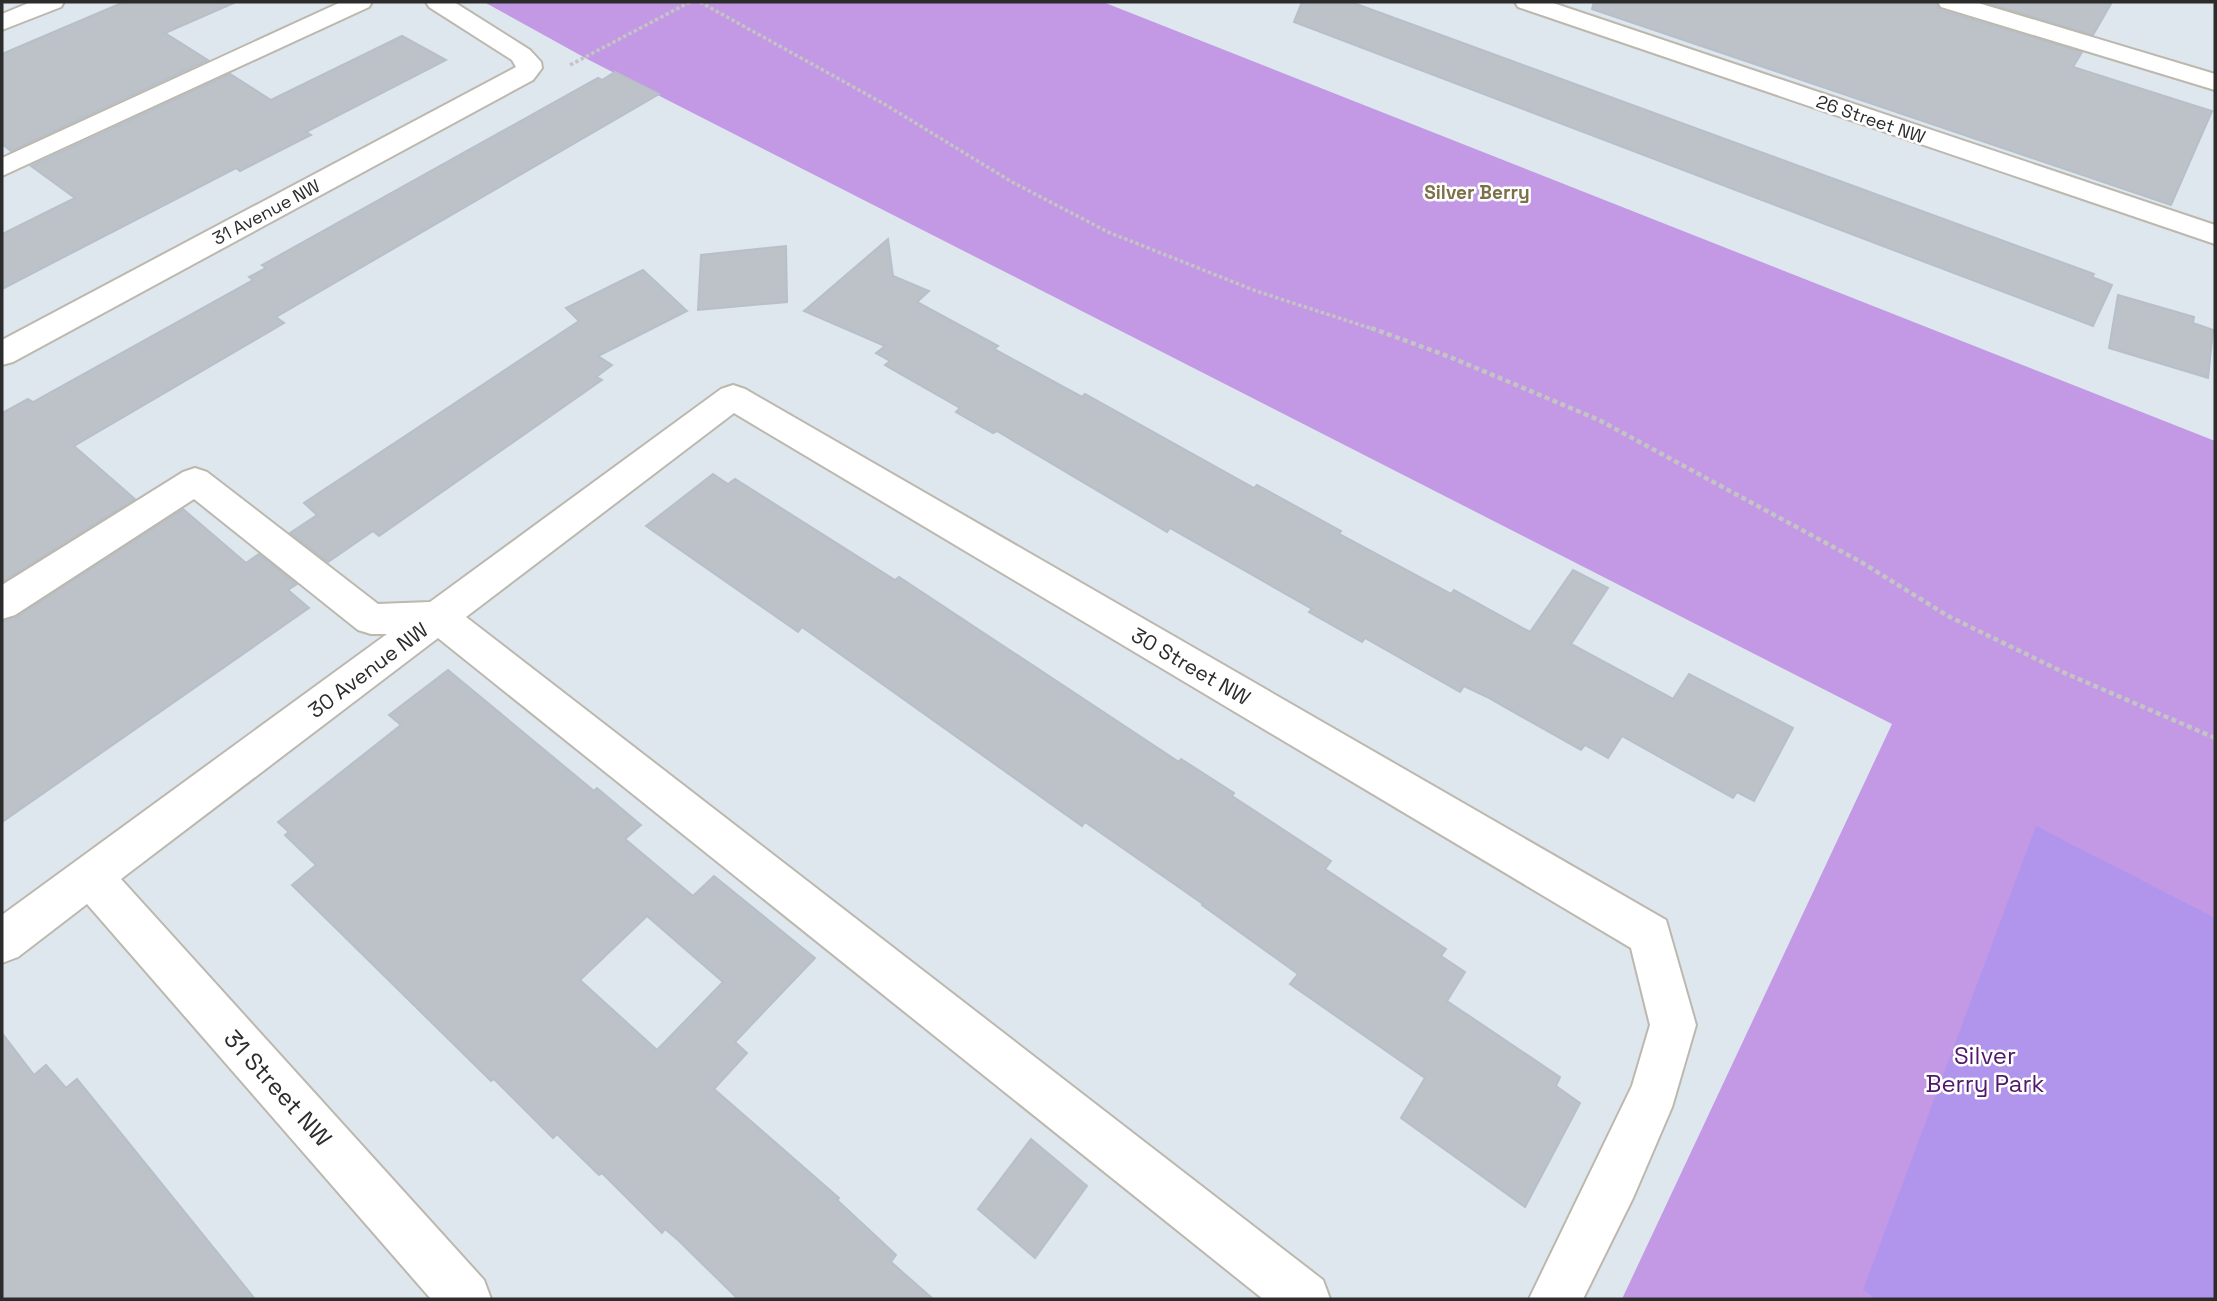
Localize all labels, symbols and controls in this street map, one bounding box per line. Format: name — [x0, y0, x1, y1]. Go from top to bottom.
street label: 26 Street NW — [1813, 90, 1929, 148]
street label: 31 Avenue NW — [208, 174, 324, 250]
district label: Silver Berry — [1424, 180, 1530, 205]
street label: 30 Avenue NW — [303, 616, 433, 724]
street label: 30 Street NW — [1126, 621, 1256, 711]
street label: 31 Street NW — [217, 1023, 339, 1153]
park label: Silver Berry Park — [1926, 1040, 2045, 1099]

